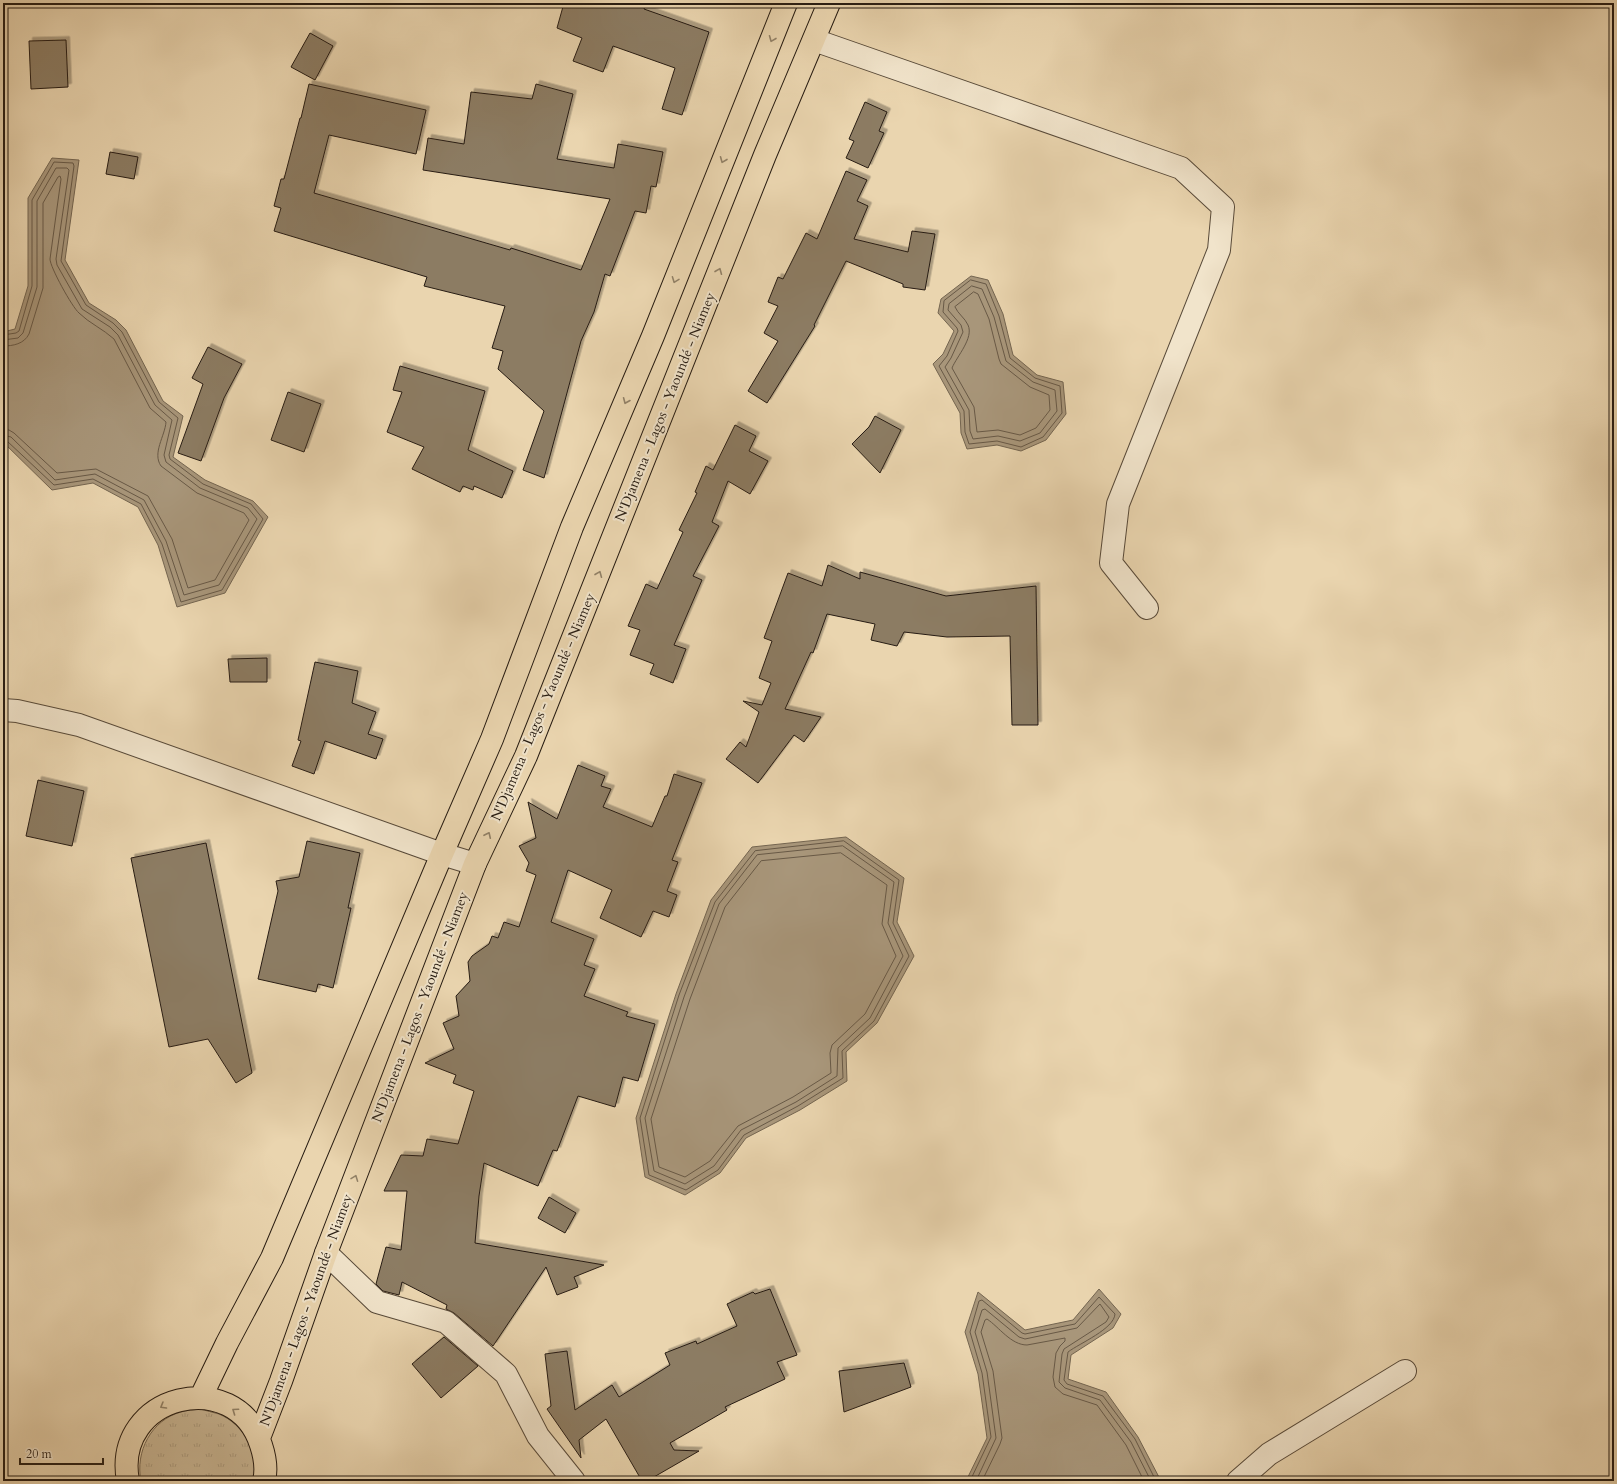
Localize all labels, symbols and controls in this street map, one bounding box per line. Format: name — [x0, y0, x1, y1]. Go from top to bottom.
one-way arrow — [768, 36, 776, 43]
one-way arrow — [720, 155, 728, 163]
one-way arrow — [715, 268, 723, 275]
one-way arrow — [671, 277, 679, 284]
street label: N'Djamena - Lagos - Yaoundé - Niamey — [610, 289, 720, 524]
one-way arrow — [622, 397, 630, 404]
one-way arrow — [594, 571, 602, 579]
street label: N'Djamena - Lagos - Yaoundé - Niamey — [486, 590, 600, 824]
one-way arrow — [483, 832, 491, 840]
street label: N'Djamena - Lagos - Yaoundé - Niamey — [367, 888, 473, 1125]
one-way arrow — [350, 1175, 358, 1182]
street label: N'Djamena - Lagos - Yaoundé - Niamey — [255, 1191, 357, 1429]
one-way arrow — [160, 1402, 167, 1409]
one-way arrow — [232, 1408, 239, 1416]
scale bar — [20, 1440, 103, 1466]
text: 20 m — [26, 1446, 53, 1462]

